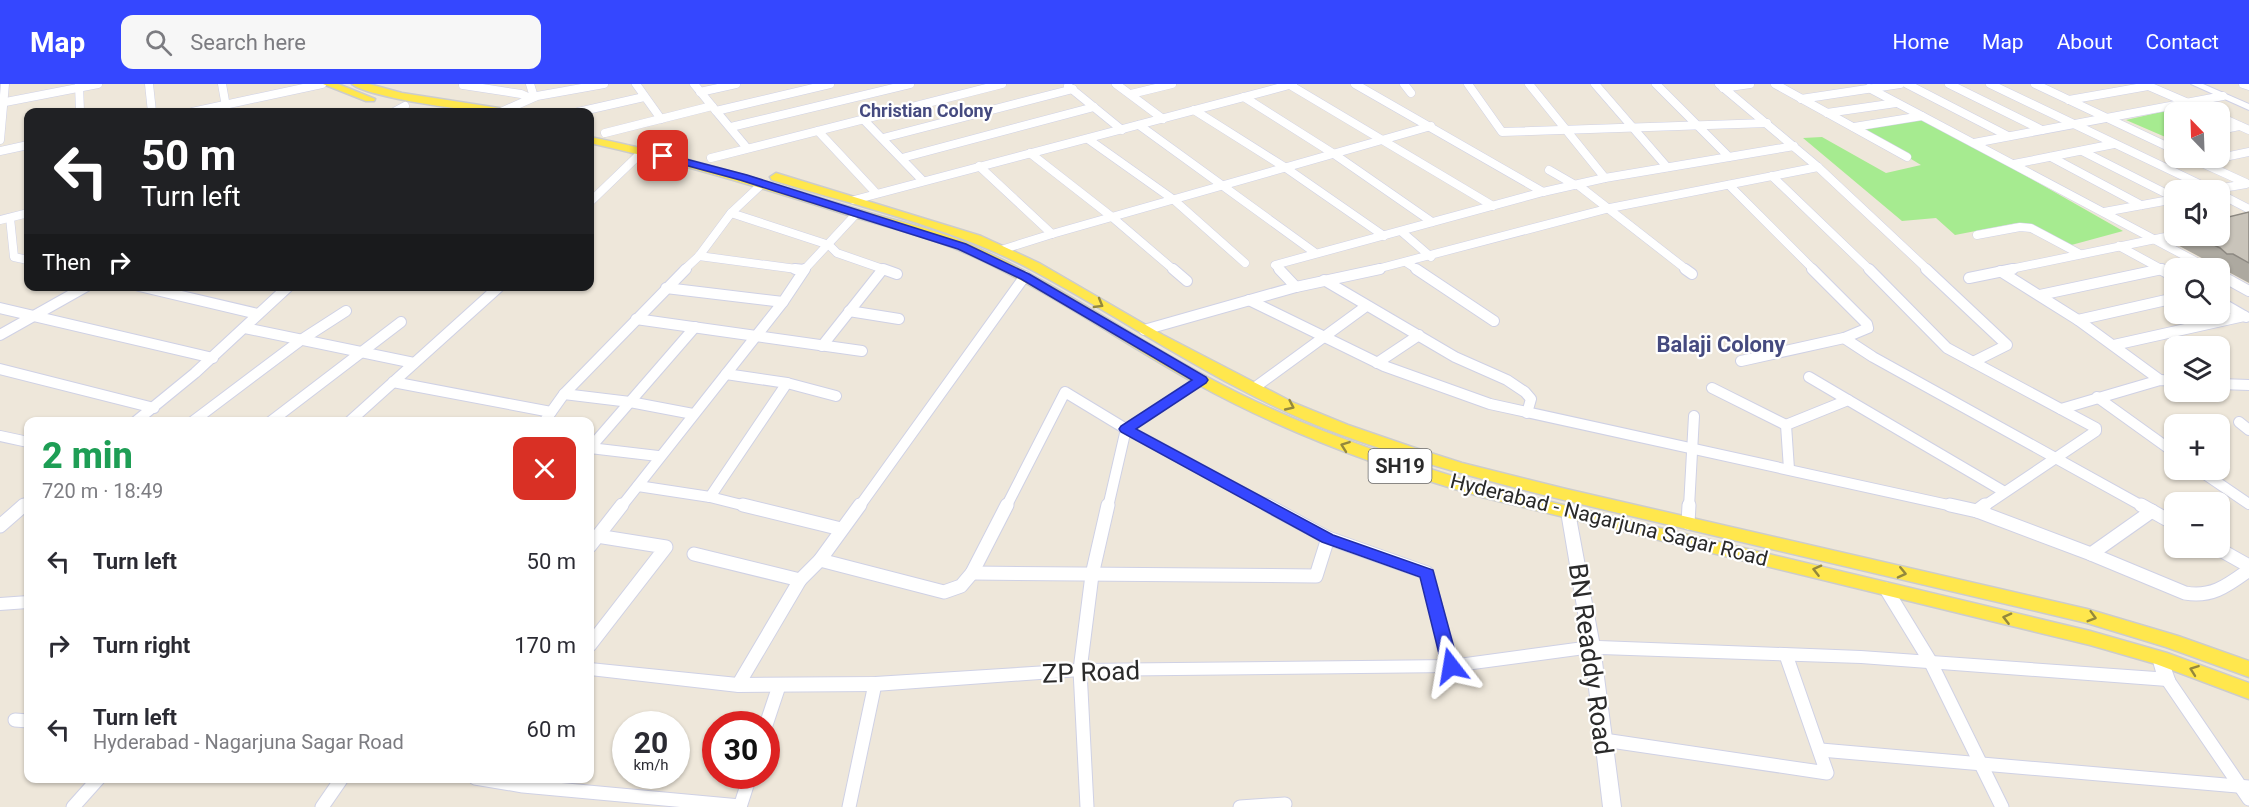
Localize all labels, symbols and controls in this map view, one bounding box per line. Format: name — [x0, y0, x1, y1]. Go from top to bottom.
search box — [121, 15, 541, 69]
text: Map — [30, 26, 85, 59]
icon: search — [142, 26, 175, 59]
text: Search here — [190, 30, 306, 55]
text: Home — [1893, 30, 1949, 54]
text: Map — [1982, 30, 2024, 54]
text: About — [2057, 30, 2113, 54]
text: Contact — [2146, 30, 2219, 54]
district label: Christian Colony — [859, 100, 994, 121]
north arrow — [2164, 102, 2230, 168]
map controls — [2164, 102, 2230, 558]
pin — [637, 130, 688, 181]
text: 50 m — [141, 131, 236, 180]
icon: left — [42, 132, 120, 210]
icon: arrive — [646, 139, 679, 172]
button: sound — [2164, 180, 2230, 246]
text: Turn left — [141, 181, 241, 213]
icon: right — [103, 246, 136, 279]
text: Then — [42, 250, 91, 275]
button: search — [2164, 258, 2230, 324]
one-way arrow — [1093, 297, 1103, 308]
district label: Balaji Colony — [1657, 332, 1786, 357]
button: layers — [2164, 336, 2230, 402]
one-way arrow — [1283, 398, 1294, 410]
button: + — [2164, 414, 2230, 480]
text: 2 min — [42, 435, 133, 477]
button: close — [513, 437, 576, 500]
one-way arrow — [1340, 441, 1351, 454]
road number: SH19 — [1368, 449, 1432, 483]
street label: Hyderabad - Nagarjuna Sagar Road — [1448, 469, 1770, 571]
text: 720 m · 18:49 — [42, 479, 163, 503]
button: − — [2164, 492, 2230, 558]
icon: left — [42, 545, 75, 578]
text: Turn left — [93, 549, 177, 574]
text: 50 m — [527, 549, 576, 574]
street label: BN Readdy Road — [1563, 561, 1619, 757]
one-way arrow — [1813, 565, 1823, 578]
one-way arrow — [1897, 565, 1907, 578]
one-way arrow — [2087, 610, 2097, 623]
one-way arrow — [2002, 612, 2012, 625]
icon: right — [42, 629, 75, 662]
text: Turn right — [93, 633, 190, 658]
text: 170 m — [514, 633, 576, 658]
position arrow — [1419, 634, 1483, 698]
street label: ZP Road — [1041, 655, 1141, 689]
one-way arrow — [2189, 665, 2200, 678]
text: Turn left — [93, 705, 177, 730]
speed limit sign: 30 — [702, 711, 780, 789]
icon: left — [42, 713, 75, 746]
text: 60 m — [527, 717, 576, 742]
text: 20 — [634, 725, 668, 760]
text: Hyderabad - Nagarjuna Sagar Road — [93, 730, 404, 754]
text: km/h — [633, 756, 669, 774]

